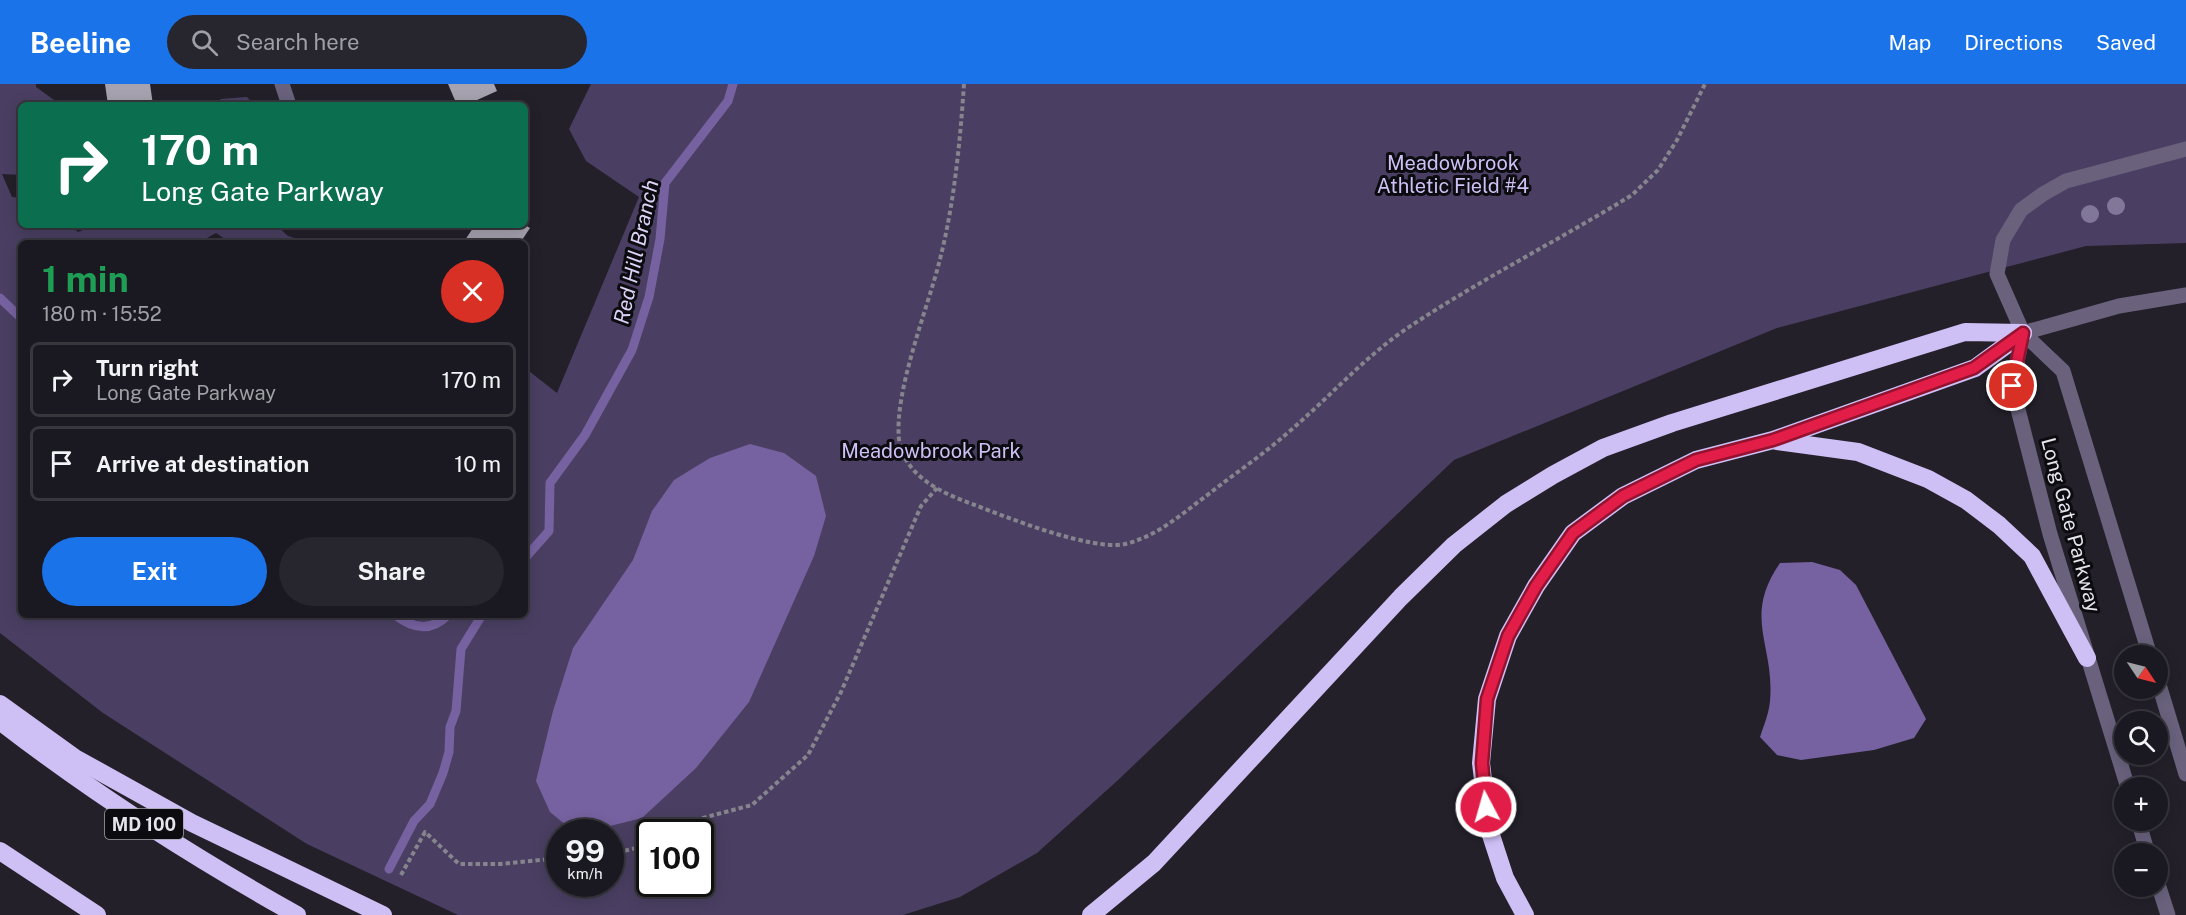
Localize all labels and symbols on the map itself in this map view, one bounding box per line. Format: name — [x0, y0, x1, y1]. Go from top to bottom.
park label: Meadowbrook Athletic Field #4 — [1377, 151, 1529, 198]
water label: Red Hill Branch — [609, 178, 663, 326]
pin — [1986, 360, 2037, 411]
street label: Long Gate Parkway — [2036, 435, 2106, 615]
park label: Meadowbrook Park — [841, 439, 1021, 463]
north arrow — [2114, 645, 2168, 699]
position arrow — [1454, 775, 1518, 839]
road number: MD 100 — [105, 809, 183, 839]
speed limit sign: 100 — [636, 819, 714, 897]

